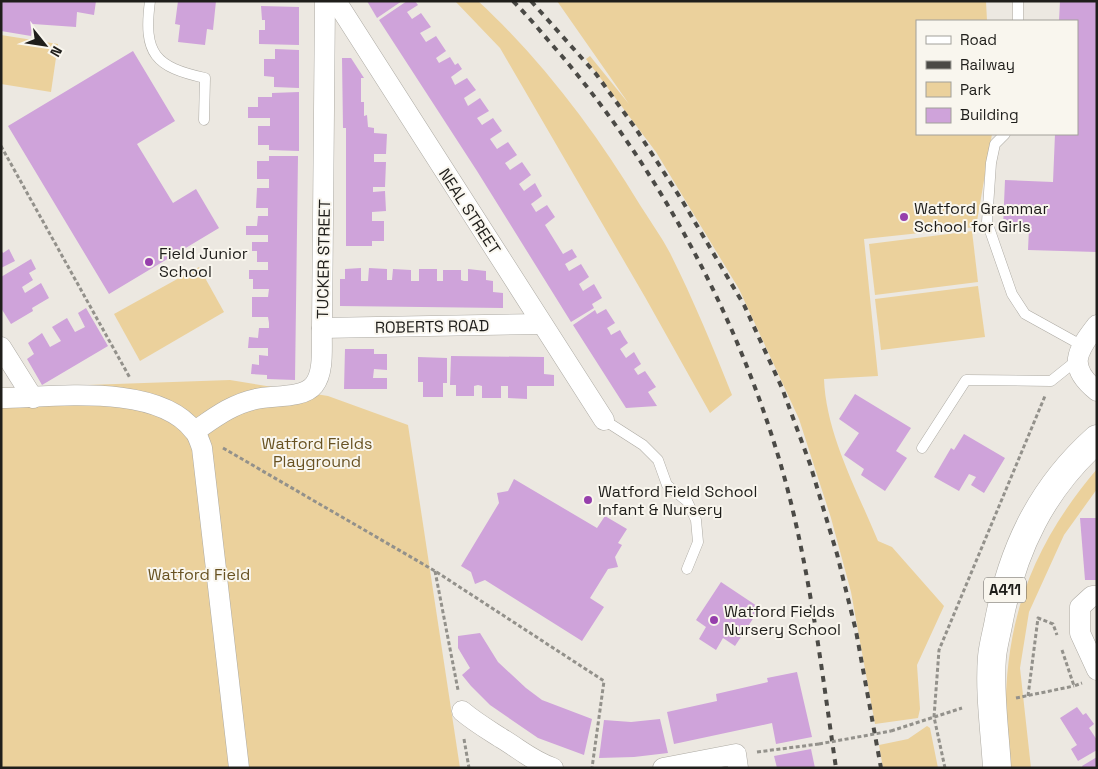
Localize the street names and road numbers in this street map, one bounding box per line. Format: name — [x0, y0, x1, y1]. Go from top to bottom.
street label: NEAL STREET — [434, 164, 505, 258]
street label: TUCKER STREET — [312, 199, 335, 319]
street label: ROBERTS ROAD — [375, 315, 489, 338]
road number: A411 — [984, 578, 1026, 602]

